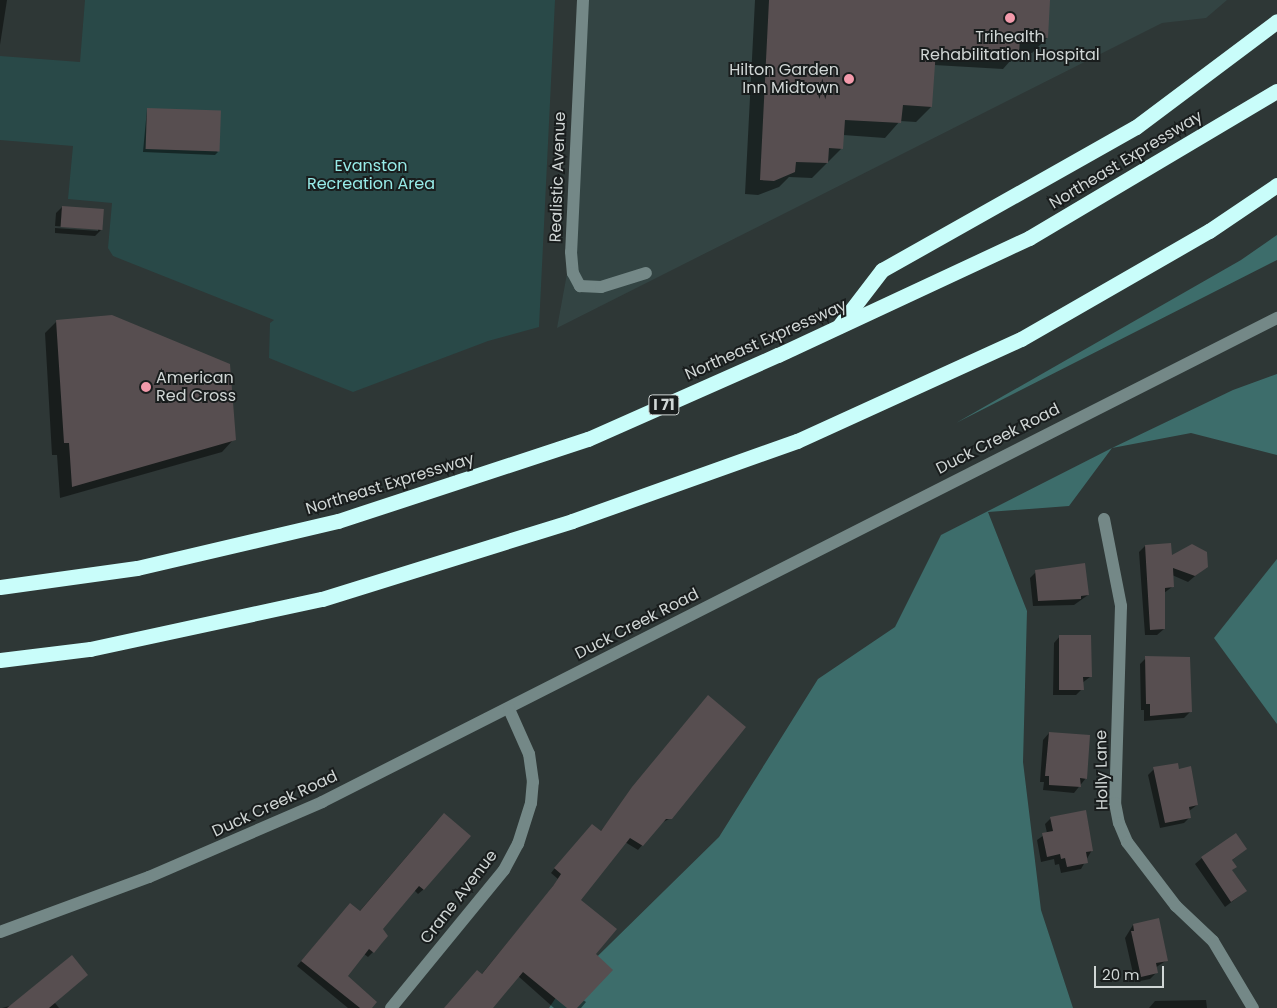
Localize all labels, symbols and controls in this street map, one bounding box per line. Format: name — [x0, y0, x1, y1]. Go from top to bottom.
marker: Trihealth Rehabilitation Hospital — [1003, 11, 1017, 25]
place label: Trihealth Rehabilitation Hospital — [920, 27, 1100, 65]
place label: Hilton Garden Inn Midtown — [729, 60, 839, 98]
marker: Hilton Garden Inn Midtown — [843, 73, 855, 85]
street label: Northeast Expressway — [1046, 107, 1206, 213]
street label: Realistic Avenue — [546, 111, 570, 243]
park label: Evanston Recreation Area — [307, 156, 435, 194]
street label: Northeast Expressway — [682, 296, 850, 384]
place label: American Red Cross — [156, 368, 236, 406]
marker: American Red Cross — [140, 381, 152, 393]
road number: I 71 — [648, 392, 680, 418]
street label: Duck Creek Road — [933, 400, 1063, 478]
street label: Northeast Expressway — [304, 449, 476, 519]
street label: Duck Creek Road — [572, 585, 702, 663]
street label: Holly Lane — [1092, 730, 1112, 810]
street label: Duck Creek Road — [209, 767, 341, 841]
street label: Crane Avenue — [416, 846, 502, 948]
scale bar — [1097, 956, 1167, 988]
text: 20 m — [1102, 964, 1140, 985]

